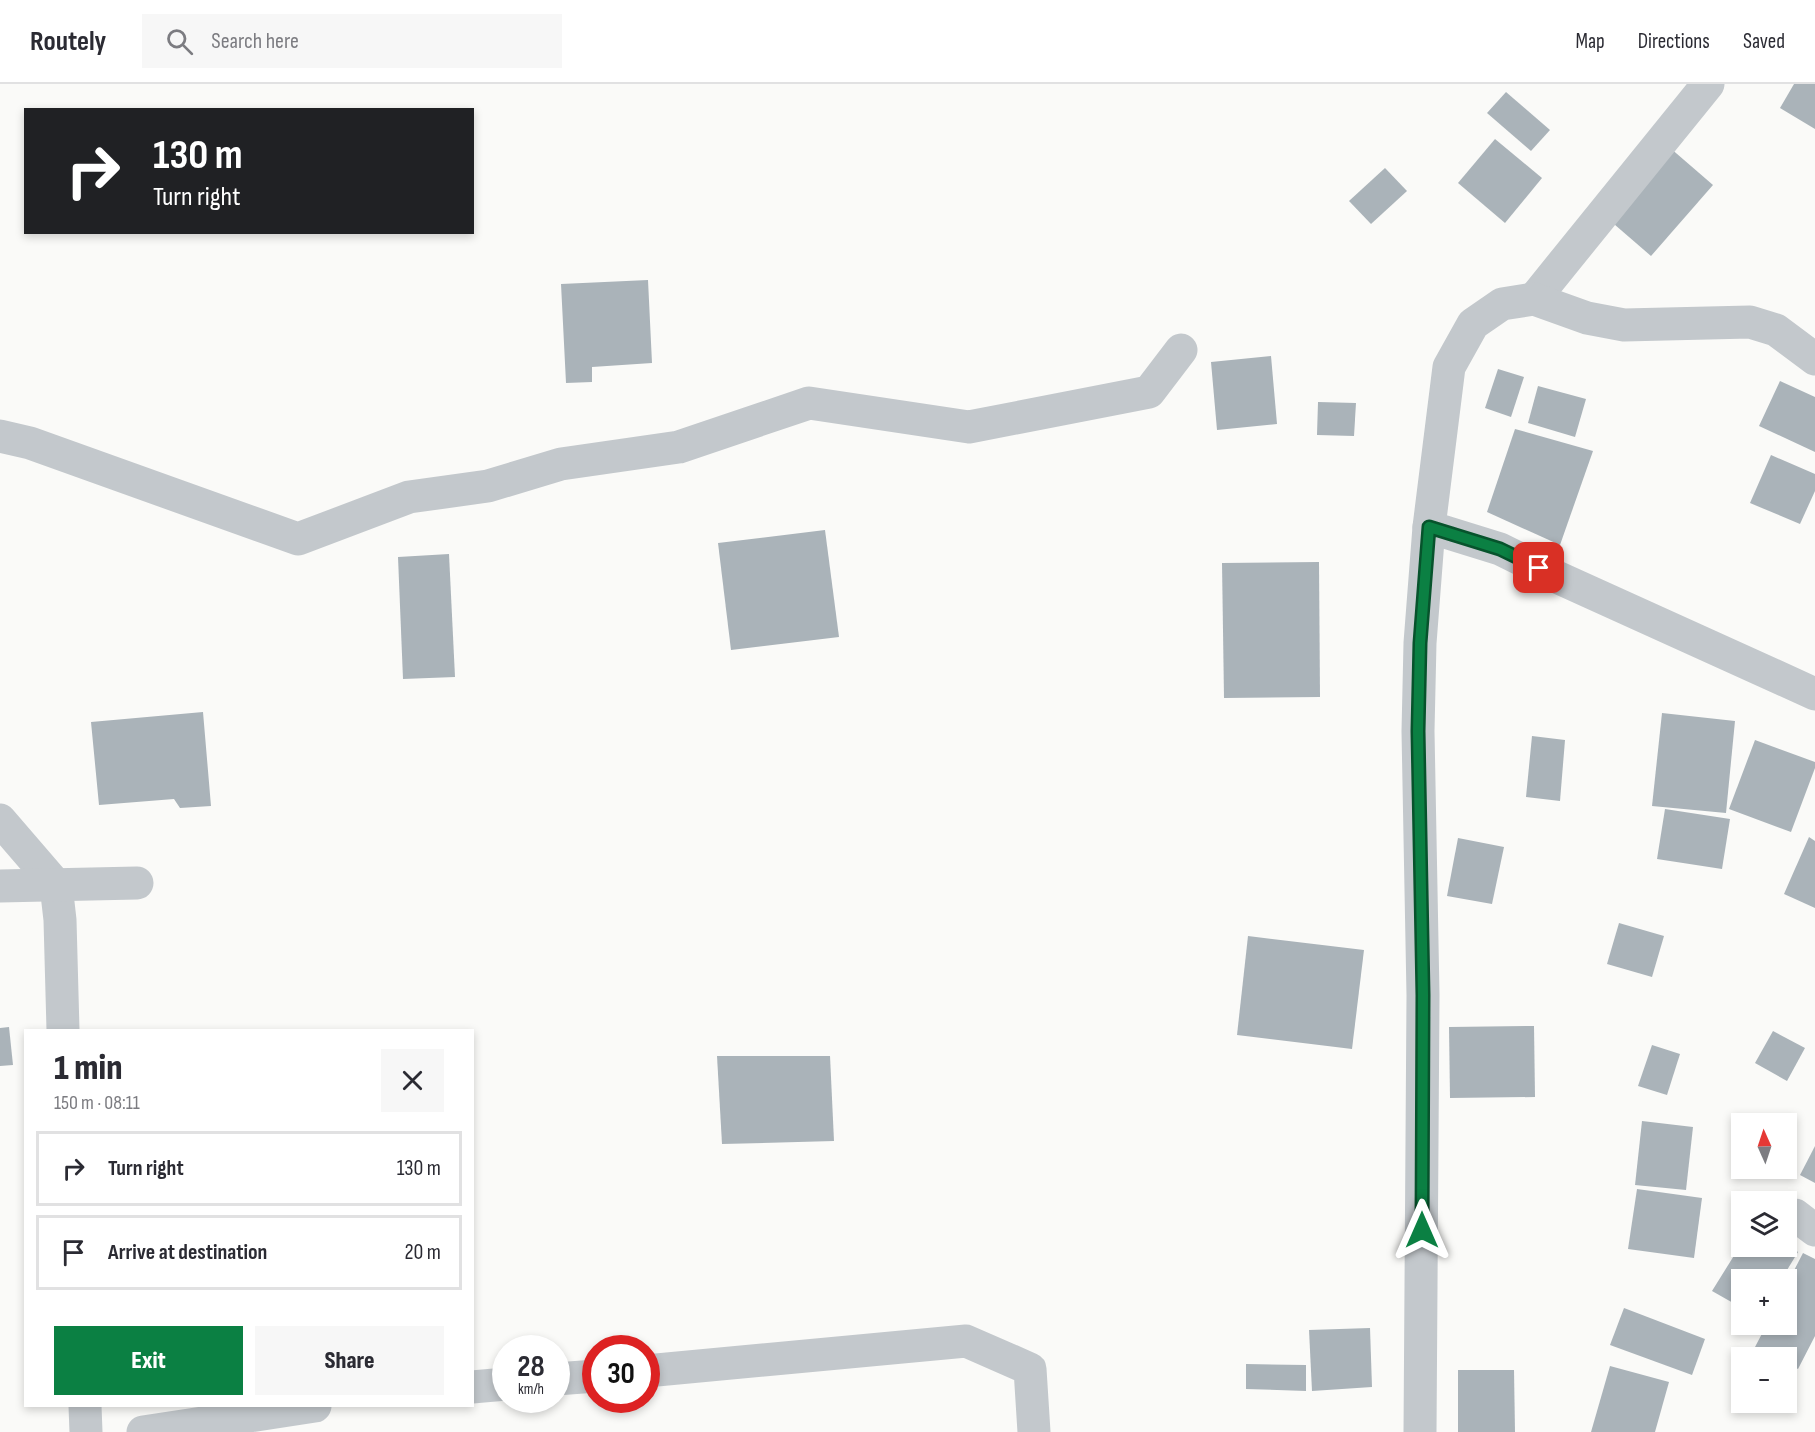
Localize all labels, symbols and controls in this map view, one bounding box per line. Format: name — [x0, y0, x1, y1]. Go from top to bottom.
search box — [142, 14, 562, 68]
text: Routely — [30, 25, 106, 58]
icon: search — [163, 25, 196, 58]
text: Search here — [211, 28, 299, 55]
text: Map — [1575, 29, 1605, 54]
text: Directions — [1638, 29, 1710, 54]
text: Saved — [1743, 29, 1785, 54]
text: 130 m — [153, 130, 243, 181]
icon: right — [54, 132, 132, 210]
text: Turn right — [153, 181, 240, 213]
pin — [1513, 542, 1564, 593]
icon: arrive — [1522, 551, 1555, 584]
text: 1 min — [54, 1047, 122, 1090]
button: close — [381, 1049, 444, 1112]
text: 150 m · 08:11 — [54, 1091, 140, 1115]
north arrow — [1731, 1113, 1797, 1179]
map controls — [1731, 1113, 1797, 1413]
icon: right — [57, 1152, 90, 1185]
text: Turn right — [108, 1155, 184, 1182]
text: 130 m — [397, 1155, 441, 1182]
button: layers — [1731, 1191, 1797, 1257]
position arrow — [1390, 1198, 1454, 1262]
icon: arrive — [57, 1236, 90, 1269]
text: Arrive at destination — [108, 1239, 267, 1266]
text: 20 m — [405, 1239, 441, 1266]
button: + — [1731, 1269, 1797, 1335]
button: Exit — [54, 1326, 243, 1395]
button: Share — [255, 1326, 444, 1395]
speed limit sign: 30 — [582, 1335, 660, 1413]
button: − — [1731, 1347, 1797, 1413]
text: 28 — [517, 1349, 545, 1385]
text: km/h — [518, 1380, 544, 1399]

